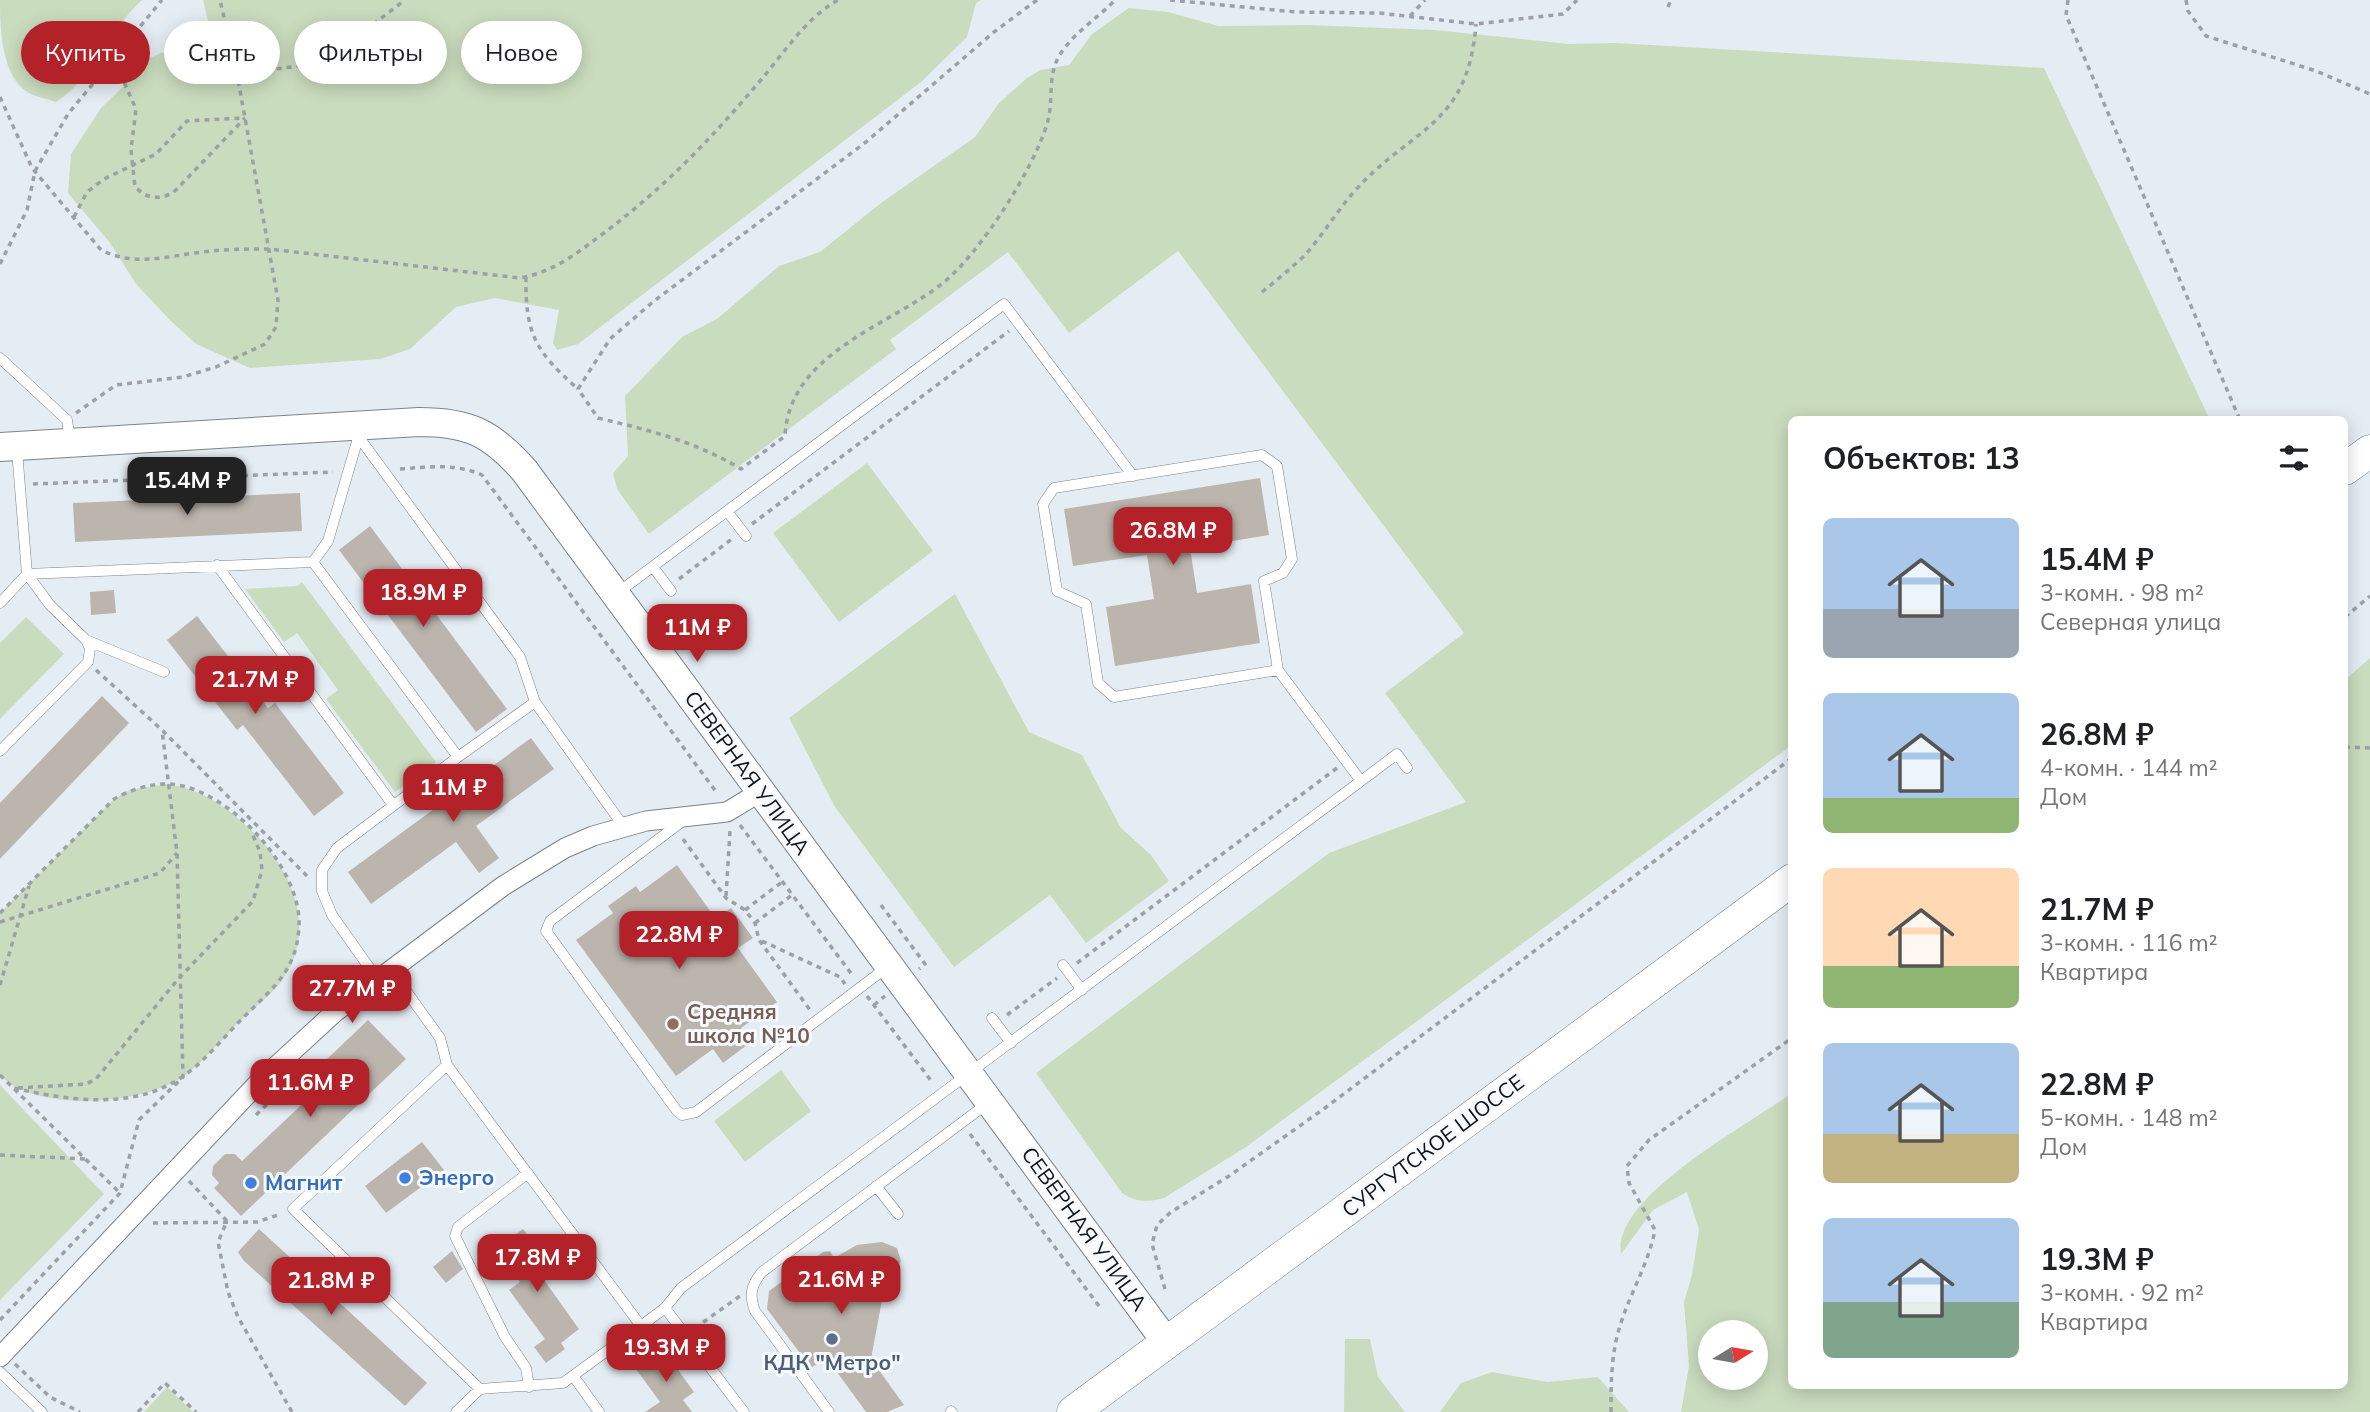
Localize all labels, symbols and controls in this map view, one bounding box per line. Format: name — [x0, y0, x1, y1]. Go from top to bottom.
chip: Купить — [21, 21, 150, 84]
chip: Снять — [164, 21, 280, 84]
chip: Фильтры — [294, 21, 447, 84]
chip: Новое — [461, 21, 582, 84]
text: Объектов: 13 — [1823, 439, 2020, 477]
icon: filters — [2275, 439, 2313, 477]
pin: 15.4M ₽ — [122, 458, 252, 517]
text: 15.4M ₽ — [143, 465, 231, 494]
pin: 26.8M ₽ — [1108, 508, 1238, 567]
text: 26.8M ₽ — [1129, 515, 1217, 544]
text: 15.4M ₽ — [2040, 540, 2154, 578]
icon: home — [1879, 546, 1963, 630]
pin: 18.9M ₽ — [358, 570, 488, 629]
text: 18.9M ₽ — [379, 577, 467, 606]
text: 3-комн. · 98 m² — [2040, 578, 2204, 607]
pin: 11M ₽ — [648, 604, 746, 664]
text: Северная улица — [2040, 607, 2221, 636]
text: 11M ₽ — [663, 612, 731, 641]
pin: 21.7M ₽ — [190, 656, 320, 716]
text: 21.7M ₽ — [211, 664, 299, 693]
street label: СЕВЕРНАЯ УЛИЦА — [680, 685, 816, 860]
text: 26.8M ₽ — [2040, 715, 2154, 753]
icon: home — [1879, 721, 1963, 805]
text: 4-комн. · 144 m² — [2040, 753, 2218, 782]
pin: 11M ₽ — [404, 764, 502, 824]
text: 11M ₽ — [419, 772, 487, 801]
text: Дом — [2040, 782, 2087, 811]
text: 21.7M ₽ — [2040, 890, 2154, 928]
icon: home — [1879, 896, 1963, 980]
pin: 22.8M ₽ — [614, 912, 744, 971]
text: 22.8M ₽ — [635, 919, 723, 948]
text: 3-комн. · 116 m² — [2040, 928, 2218, 957]
text: Квартира — [2040, 957, 2148, 986]
pin: 27.7M ₽ — [287, 965, 417, 1025]
text: 27.7M ₽ — [308, 973, 396, 1002]
place label: Средняя школа №10 — [687, 998, 810, 1048]
marker: Средняя школа №10 — [665, 1016, 681, 1032]
pin: 11.6M ₽ — [245, 1060, 375, 1119]
text: 22.8M ₽ — [2040, 1065, 2154, 1103]
text: 11.6M ₽ — [266, 1067, 354, 1096]
street label: СУРГУТСКОЕ ШОССЕ — [1336, 1068, 1529, 1222]
icon: home — [1879, 1071, 1963, 1155]
text: 5-комн. · 148 m² — [2040, 1103, 2218, 1132]
text: Дом — [2040, 1132, 2087, 1161]
street label: СЕВЕРНАЯ УЛИЦА — [1017, 1141, 1153, 1316]
place label: Энерго — [419, 1164, 494, 1190]
place label: Магнит — [265, 1169, 343, 1195]
marker: Энерго — [397, 1170, 413, 1186]
marker: Магнит — [243, 1175, 259, 1191]
pin: 17.8M ₽ — [472, 1234, 602, 1294]
text: 19.3M ₽ — [2040, 1240, 2154, 1278]
text: 17.8M ₽ — [493, 1242, 581, 1271]
icon: home — [1879, 1246, 1963, 1330]
pin: 21.6M ₽ — [776, 1256, 906, 1316]
pin: 21.8M ₽ — [266, 1258, 396, 1317]
text: 21.6M ₽ — [797, 1264, 885, 1293]
text: 21.8M ₽ — [287, 1265, 375, 1294]
text: 3-комн. · 92 m² — [2040, 1278, 2204, 1307]
text: Квартира — [2040, 1307, 2148, 1336]
north arrow — [1698, 1320, 1768, 1390]
map controls — [1698, 1320, 1768, 1390]
pin: 19.3M ₽ — [601, 1324, 731, 1384]
marker: КДК "Метро" — [824, 1331, 840, 1347]
text: 19.3M ₽ — [622, 1332, 710, 1361]
place label: КДК "Метро" — [763, 1349, 901, 1375]

